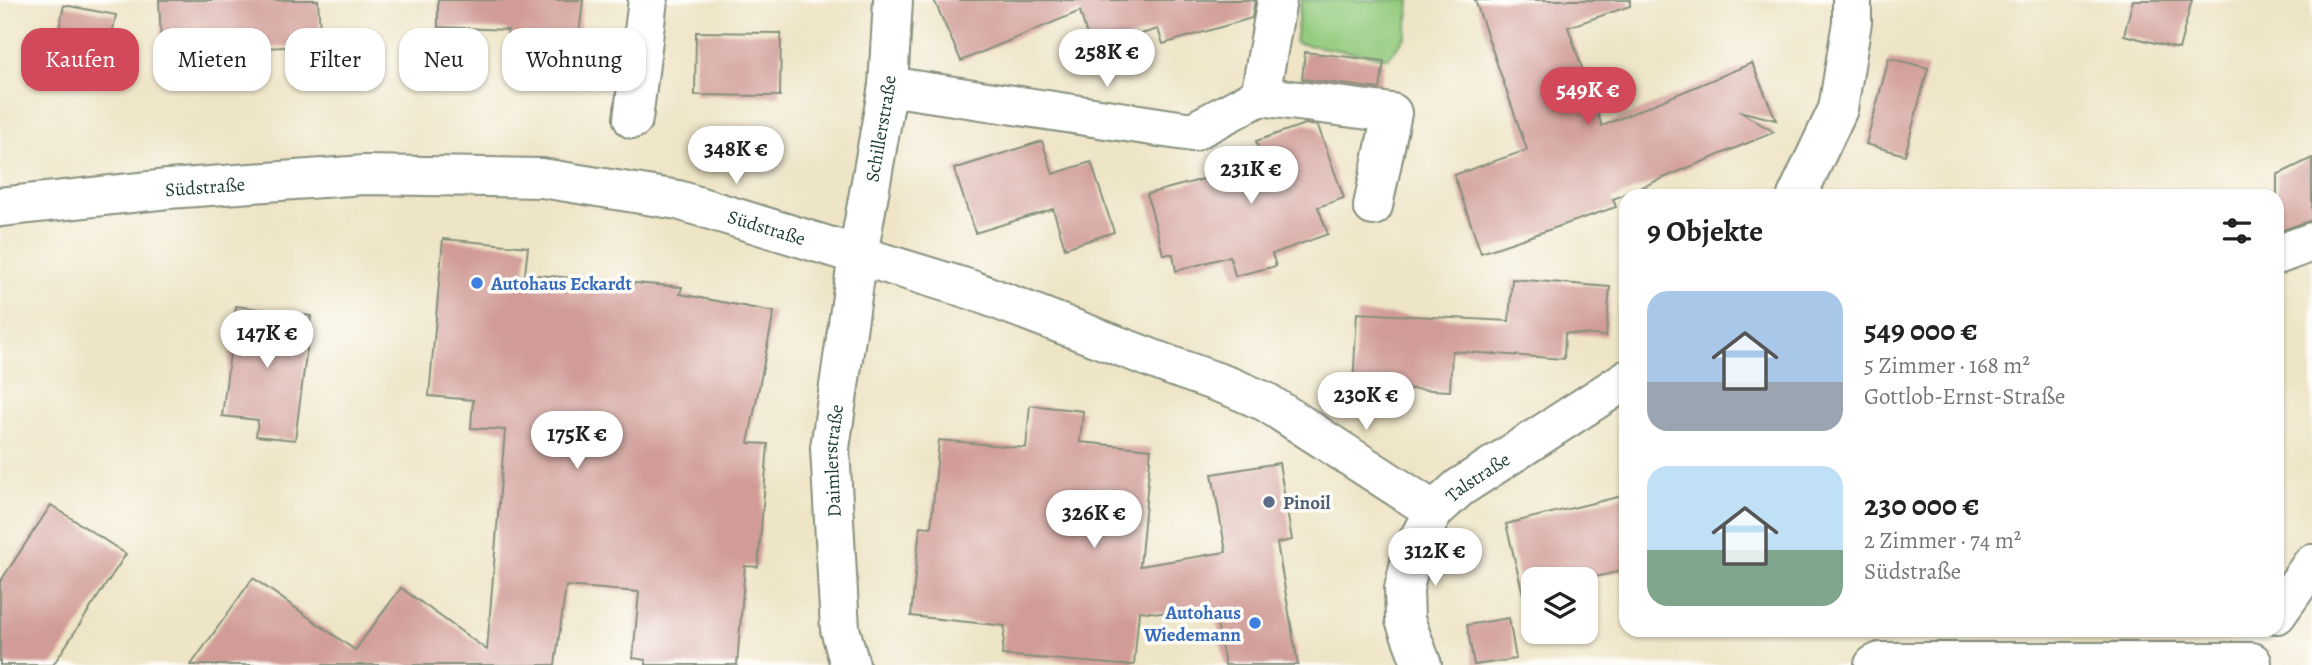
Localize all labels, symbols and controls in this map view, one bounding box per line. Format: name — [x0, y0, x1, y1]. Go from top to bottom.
chip: Kaufen — [21, 28, 139, 91]
chip: Mieten — [153, 28, 271, 91]
chip: Filter — [285, 28, 385, 91]
chip: Neu — [399, 28, 488, 91]
chip: Wohnung — [502, 28, 646, 91]
pin: 258K € — [1050, 29, 1164, 89]
text: 258K € — [1075, 36, 1139, 67]
pin: 549K € — [1531, 68, 1645, 127]
text: 549K € — [1556, 74, 1620, 105]
street label: Schillerstraße — [859, 75, 903, 184]
pin: 348K € — [679, 127, 793, 186]
text: 348K € — [704, 133, 768, 164]
pin: 231K € — [1194, 146, 1308, 206]
text: 231K € — [1220, 153, 1282, 184]
street label: Südstraße — [164, 172, 246, 203]
street label: Südstraße — [724, 204, 809, 252]
text: 9 Objekte — [1647, 211, 1763, 251]
icon: filters — [2218, 212, 2256, 250]
place label: Autohaus Eckardt — [490, 271, 633, 297]
marker: Autohaus Eckardt — [469, 275, 485, 291]
pin: 147K € — [210, 310, 324, 370]
text: 549 000 € — [1864, 310, 1978, 350]
text: 147K € — [236, 317, 298, 348]
icon: home — [1703, 319, 1787, 403]
text: 5 Zimmer · 168 m² — [1864, 350, 2030, 381]
pin: 230K € — [1309, 372, 1423, 432]
text: 230K € — [1334, 379, 1398, 410]
text: Gottlob-Ernst-Straße — [1864, 381, 2065, 412]
street label: Daimlerstraße — [818, 403, 850, 518]
pin: 175K € — [520, 412, 634, 471]
text: 175K € — [547, 418, 607, 449]
street label: Talstraße — [1440, 447, 1515, 508]
text: 230 000 € — [1864, 485, 1979, 525]
pin: 326K € — [1037, 490, 1151, 550]
place label: Pinoil — [1283, 490, 1331, 516]
marker: Pinoil — [1261, 494, 1277, 510]
icon: home — [1703, 494, 1787, 578]
text: 326K € — [1062, 497, 1126, 528]
text: 2 Zimmer · 74 m² — [1864, 525, 2021, 556]
pin: 312K € — [1378, 528, 1492, 588]
text: 312K € — [1404, 535, 1466, 566]
text: Südstraße — [1864, 556, 1961, 587]
map controls — [1521, 567, 1598, 644]
button: layers — [1521, 567, 1598, 644]
place label: Autohaus Wiedemann — [1143, 600, 1241, 648]
marker: Autohaus Wiedemann — [1247, 615, 1263, 631]

